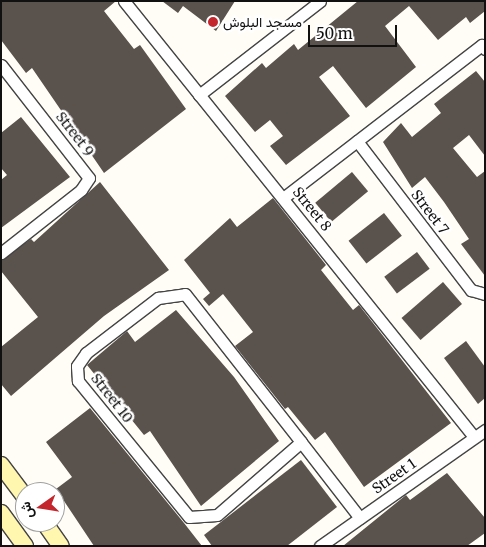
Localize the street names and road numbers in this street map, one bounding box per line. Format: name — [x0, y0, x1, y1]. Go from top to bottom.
street label: Street 9 — [52, 108, 98, 160]
street label: Street 8 — [289, 184, 335, 234]
street label: Street 7 — [408, 186, 452, 238]
street label: Street 10 — [87, 370, 137, 426]
street label: Street 1 — [369, 455, 419, 497]

